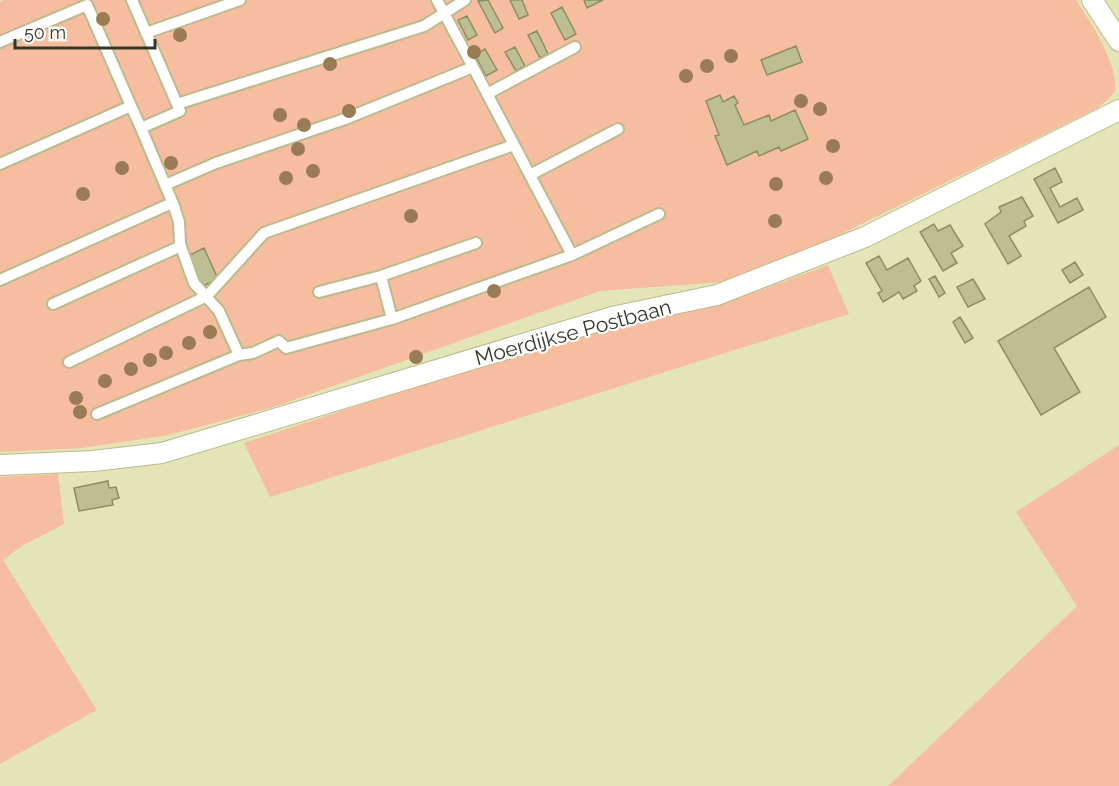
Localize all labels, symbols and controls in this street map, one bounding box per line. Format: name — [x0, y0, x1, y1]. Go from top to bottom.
scale bar — [15, 12, 154, 50]
text: 50 m — [24, 22, 66, 43]
street label: Moerdijkse Postbaan — [472, 294, 674, 370]

